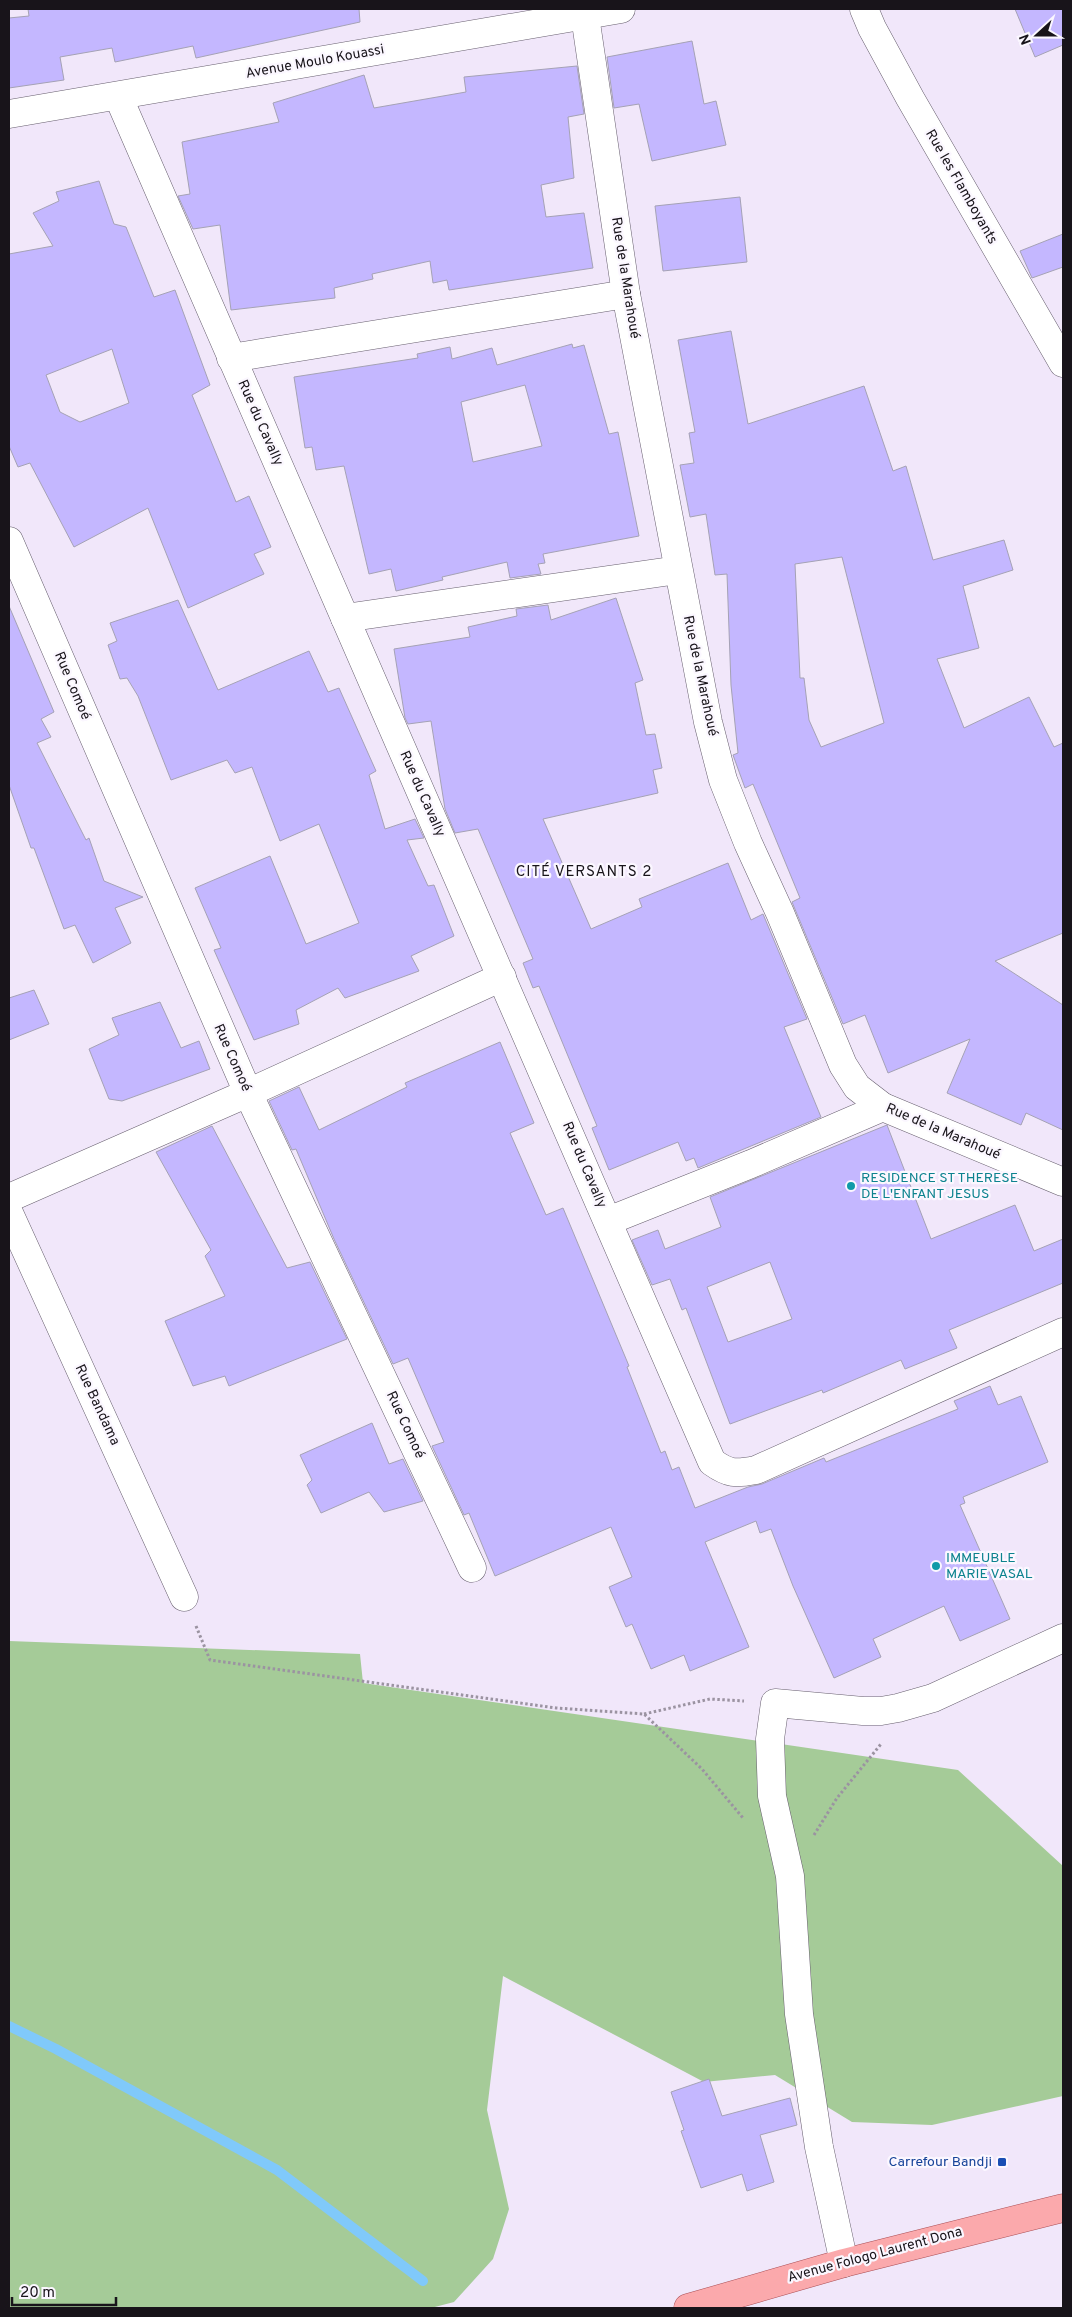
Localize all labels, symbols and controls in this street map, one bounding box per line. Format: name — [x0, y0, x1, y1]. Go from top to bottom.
north arrow — [1012, 10, 1062, 60]
text: N — [1017, 31, 1036, 47]
street label: Avenue Moulo Kouassi — [244, 41, 386, 83]
street label: Rue les Flamboyants — [921, 127, 1001, 247]
street label: Rue de la Marahoué — [607, 216, 643, 340]
street label: Rue du Cavally — [233, 377, 287, 469]
street label: Rue de la Marahoué — [679, 614, 721, 738]
street label: Rue Comoé — [50, 649, 94, 723]
street label: Rue du Cavally — [395, 748, 449, 840]
district label: CITÉ VERSANTS 2 — [516, 862, 652, 882]
street label: Rue Comoé — [210, 1022, 254, 1094]
street label: Rue de la Marahoué — [883, 1100, 1003, 1164]
street label: Rue du Cavally — [558, 1119, 610, 1211]
place label: RESIDENCE ST THERESE DE L'ENFANT JESUS — [861, 1170, 1018, 1203]
marker: RESIDENCE ST THERESE DE L'ENFANT JESUS — [845, 1180, 857, 1192]
street label: Rue Bandama — [71, 1362, 123, 1448]
street label: Rue Comoé — [382, 1389, 428, 1461]
place label: IMMEUBLE MARIE VASAL — [946, 1550, 1033, 1583]
marker: IMMEUBLE MARIE VASAL — [930, 1560, 942, 1572]
place label: Carrefour Bandji — [888, 2154, 992, 2171]
marker: Carrefour Bandji — [996, 2156, 1008, 2168]
street label: Avenue Fologo Laurent Dona — [786, 2224, 964, 2286]
scale bar — [12, 2274, 116, 2306]
text: 20 m — [20, 2284, 55, 2303]

